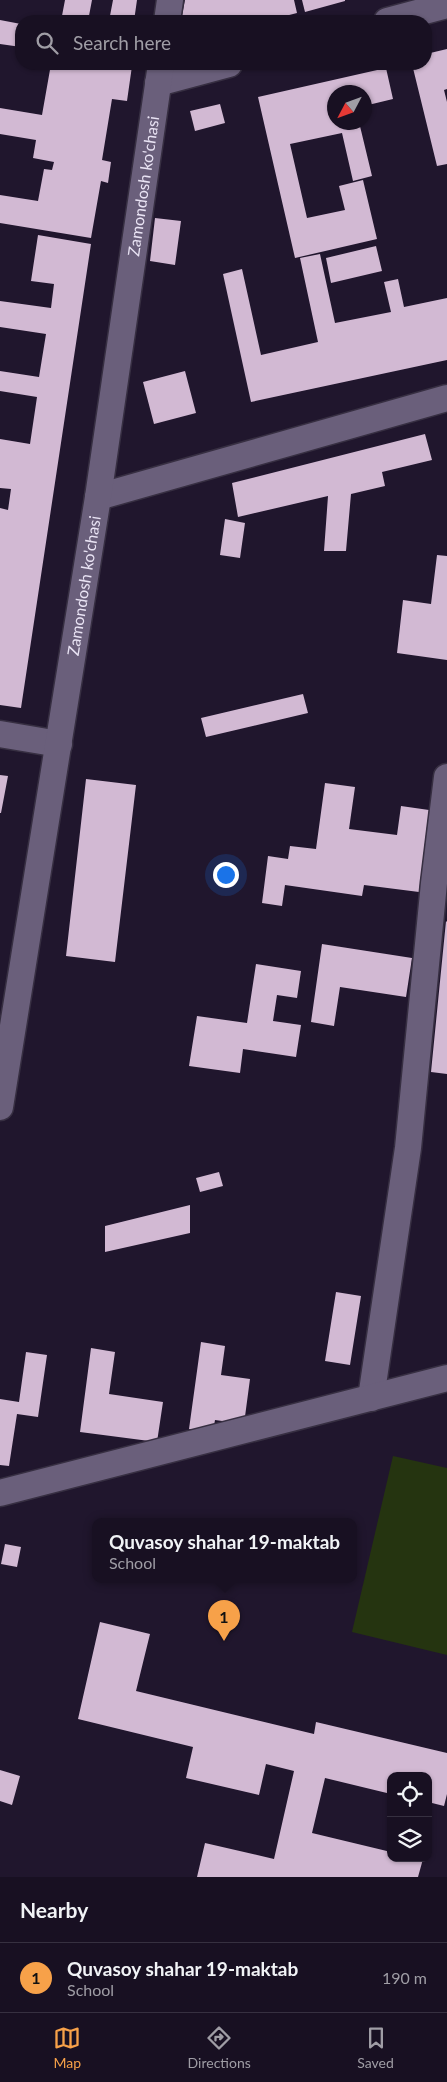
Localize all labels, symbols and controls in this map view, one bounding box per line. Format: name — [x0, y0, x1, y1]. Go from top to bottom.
search box — [15, 15, 432, 70]
icon: search — [33, 29, 61, 57]
text: Search here — [73, 31, 171, 54]
north arrow — [327, 85, 372, 130]
street label: Zamondosh ko'chasi — [123, 115, 162, 257]
street label: Zamondosh ko'chasi — [63, 514, 104, 657]
your location — [213, 862, 239, 888]
popup — [92, 1518, 357, 1583]
text: Quvasoy shahar 19-maktab — [109, 1530, 340, 1553]
text: School — [109, 1553, 156, 1572]
pin: 1 — [208, 1600, 240, 1641]
map controls — [387, 1772, 432, 1862]
button: locate — [387, 1772, 432, 1817]
button: layers — [387, 1817, 432, 1862]
text: Nearby — [20, 1897, 88, 1922]
text: Quvasoy shahar 19-maktab — [67, 1957, 298, 1980]
text: 1 — [31, 1968, 41, 1987]
text: 190 m — [382, 1968, 427, 1987]
text: School — [67, 1980, 114, 1999]
tab: Map — [53, 2024, 81, 2071]
tab: Directions — [188, 2024, 251, 2071]
tab: Saved — [357, 2024, 394, 2071]

